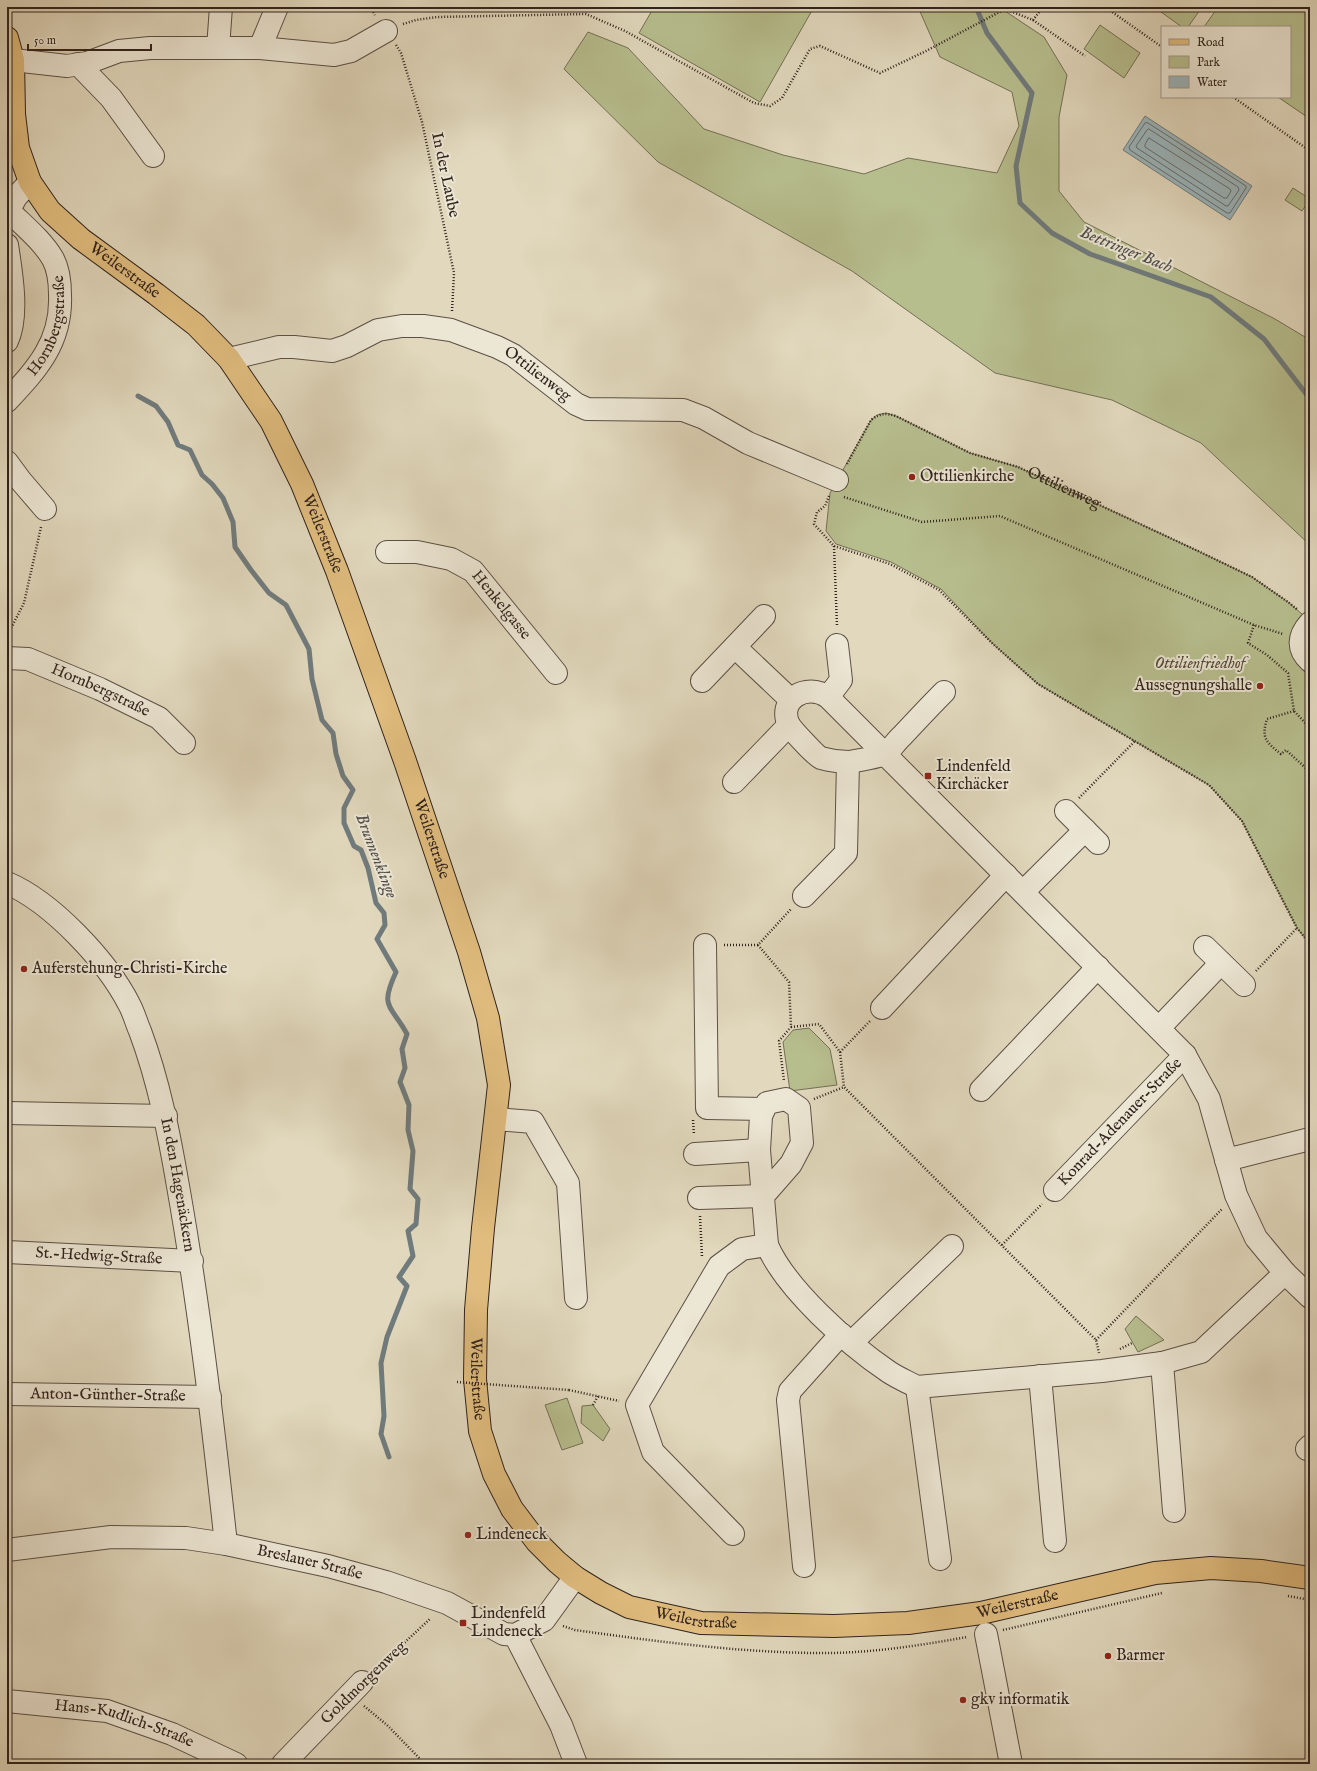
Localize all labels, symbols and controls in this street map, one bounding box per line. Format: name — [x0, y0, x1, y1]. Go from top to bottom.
scale bar — [28, 26, 151, 52]
legend — [1161, 26, 1291, 98]
text: 50 m — [34, 33, 56, 48]
text: Road — [1197, 35, 1225, 50]
text: Park — [1197, 55, 1220, 70]
text: Water — [1197, 75, 1228, 90]
street label: In der Laube — [426, 131, 464, 219]
water label: Bettringer Bach — [1077, 222, 1175, 278]
street label: Weilerstraße — [85, 238, 164, 304]
street label: Hornbergstraße — [23, 274, 70, 380]
street label: Ottilienweg — [501, 342, 575, 407]
street label: Ottilienweg — [1024, 463, 1104, 514]
place label: Ottilienkirche — [920, 467, 1014, 487]
marker: Ottilienkirche — [907, 472, 917, 482]
street label: Weilerstraße — [297, 492, 347, 576]
street label: Henkelgasse — [467, 566, 535, 644]
park label: Ottilienfriedhof — [1155, 654, 1249, 674]
street label: Hornbergstraße — [48, 660, 153, 722]
place label: Aussegnungshalle — [1134, 676, 1252, 696]
marker: Aussegnungshalle — [1255, 681, 1265, 691]
place label: Lindenfeld Kirchäcker — [936, 757, 1011, 795]
marker: Lindenfeld Kirchäcker — [923, 771, 933, 781]
street label: Weilerstraße — [408, 796, 454, 882]
water label: Brunnenklinge — [350, 811, 402, 902]
place label: Auferstehung-Christi-Kirche — [31, 959, 227, 979]
marker: Auferstehung-Christi-Kirche — [19, 964, 29, 974]
street label: Konrad-Adenauer-Straße — [1054, 1054, 1187, 1191]
street label: In den Hagenäckern — [155, 1116, 199, 1254]
street label: St.-Hedwig-Straße — [35, 1243, 163, 1270]
street label: Weilerstraße — [465, 1337, 489, 1421]
street label: Anton-Günther-Straße — [29, 1384, 186, 1407]
place label: Lindeneck — [476, 1525, 548, 1545]
marker: Lindeneck — [463, 1530, 473, 1540]
street label: Breslauer Straße — [255, 1541, 365, 1585]
street label: Weilerstraße — [975, 1585, 1061, 1624]
street label: Weilerstraße — [653, 1603, 737, 1634]
place label: Lindenfeld Lindeneck — [471, 1604, 546, 1642]
marker: Lindenfeld Lindeneck — [458, 1618, 468, 1628]
street label: Goldmorgenweg — [317, 1637, 411, 1729]
place label: Barmer — [1116, 1646, 1165, 1666]
marker: Barmer — [1103, 1651, 1113, 1661]
place label: gkv informatik — [971, 1690, 1070, 1710]
marker: gkv informatik — [958, 1695, 968, 1705]
street label: Hans-Kudlich-Straße — [54, 1696, 197, 1753]

